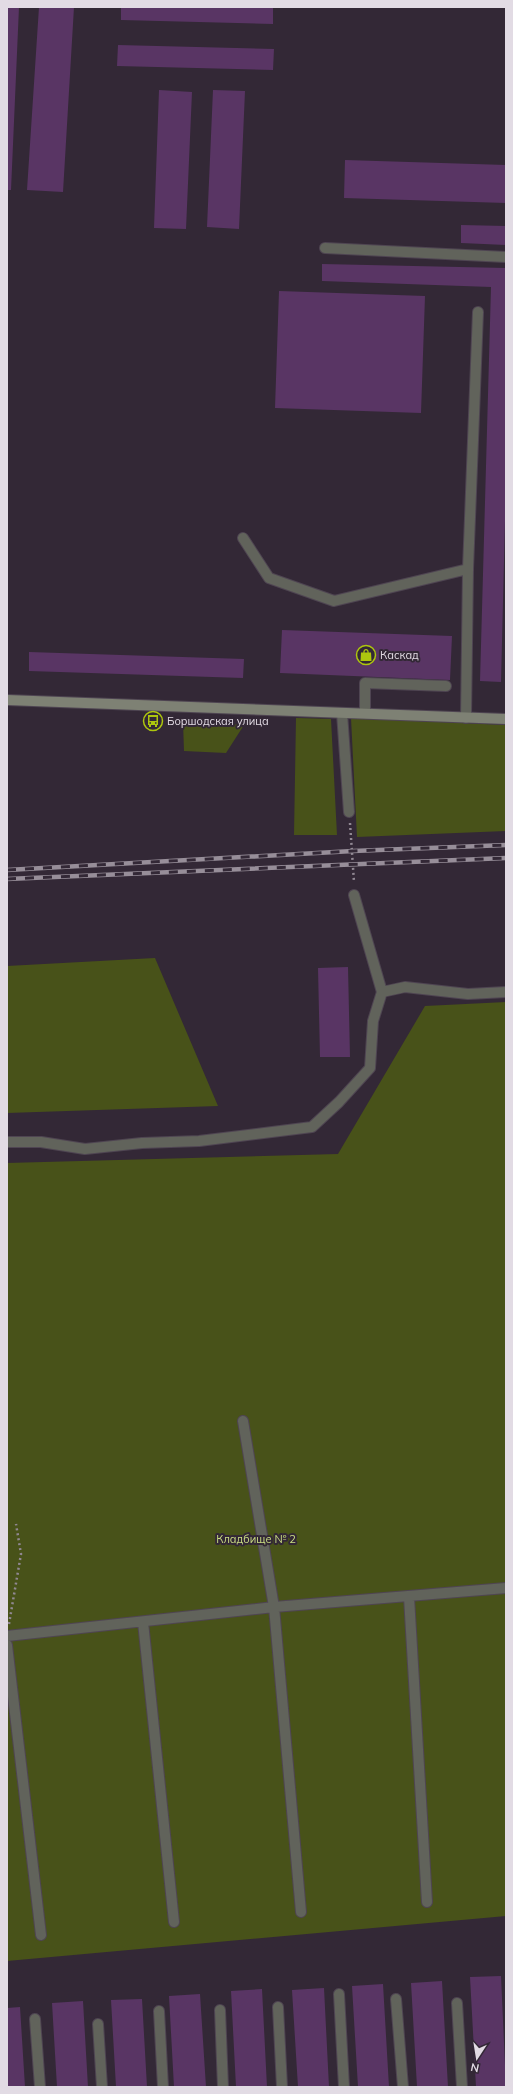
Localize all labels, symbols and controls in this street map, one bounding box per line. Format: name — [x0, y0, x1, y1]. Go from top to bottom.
shop icon: Каскад — [355, 644, 377, 666]
place label: Каскад — [380, 648, 419, 662]
bus stop icon: Боршодская улица — [142, 710, 164, 732]
place label: Боршодская улица — [167, 714, 269, 728]
park label: Кладбище № 2 — [216, 1532, 296, 1546]
north arrow — [457, 2038, 497, 2078]
text: N — [469, 2060, 480, 2075]

